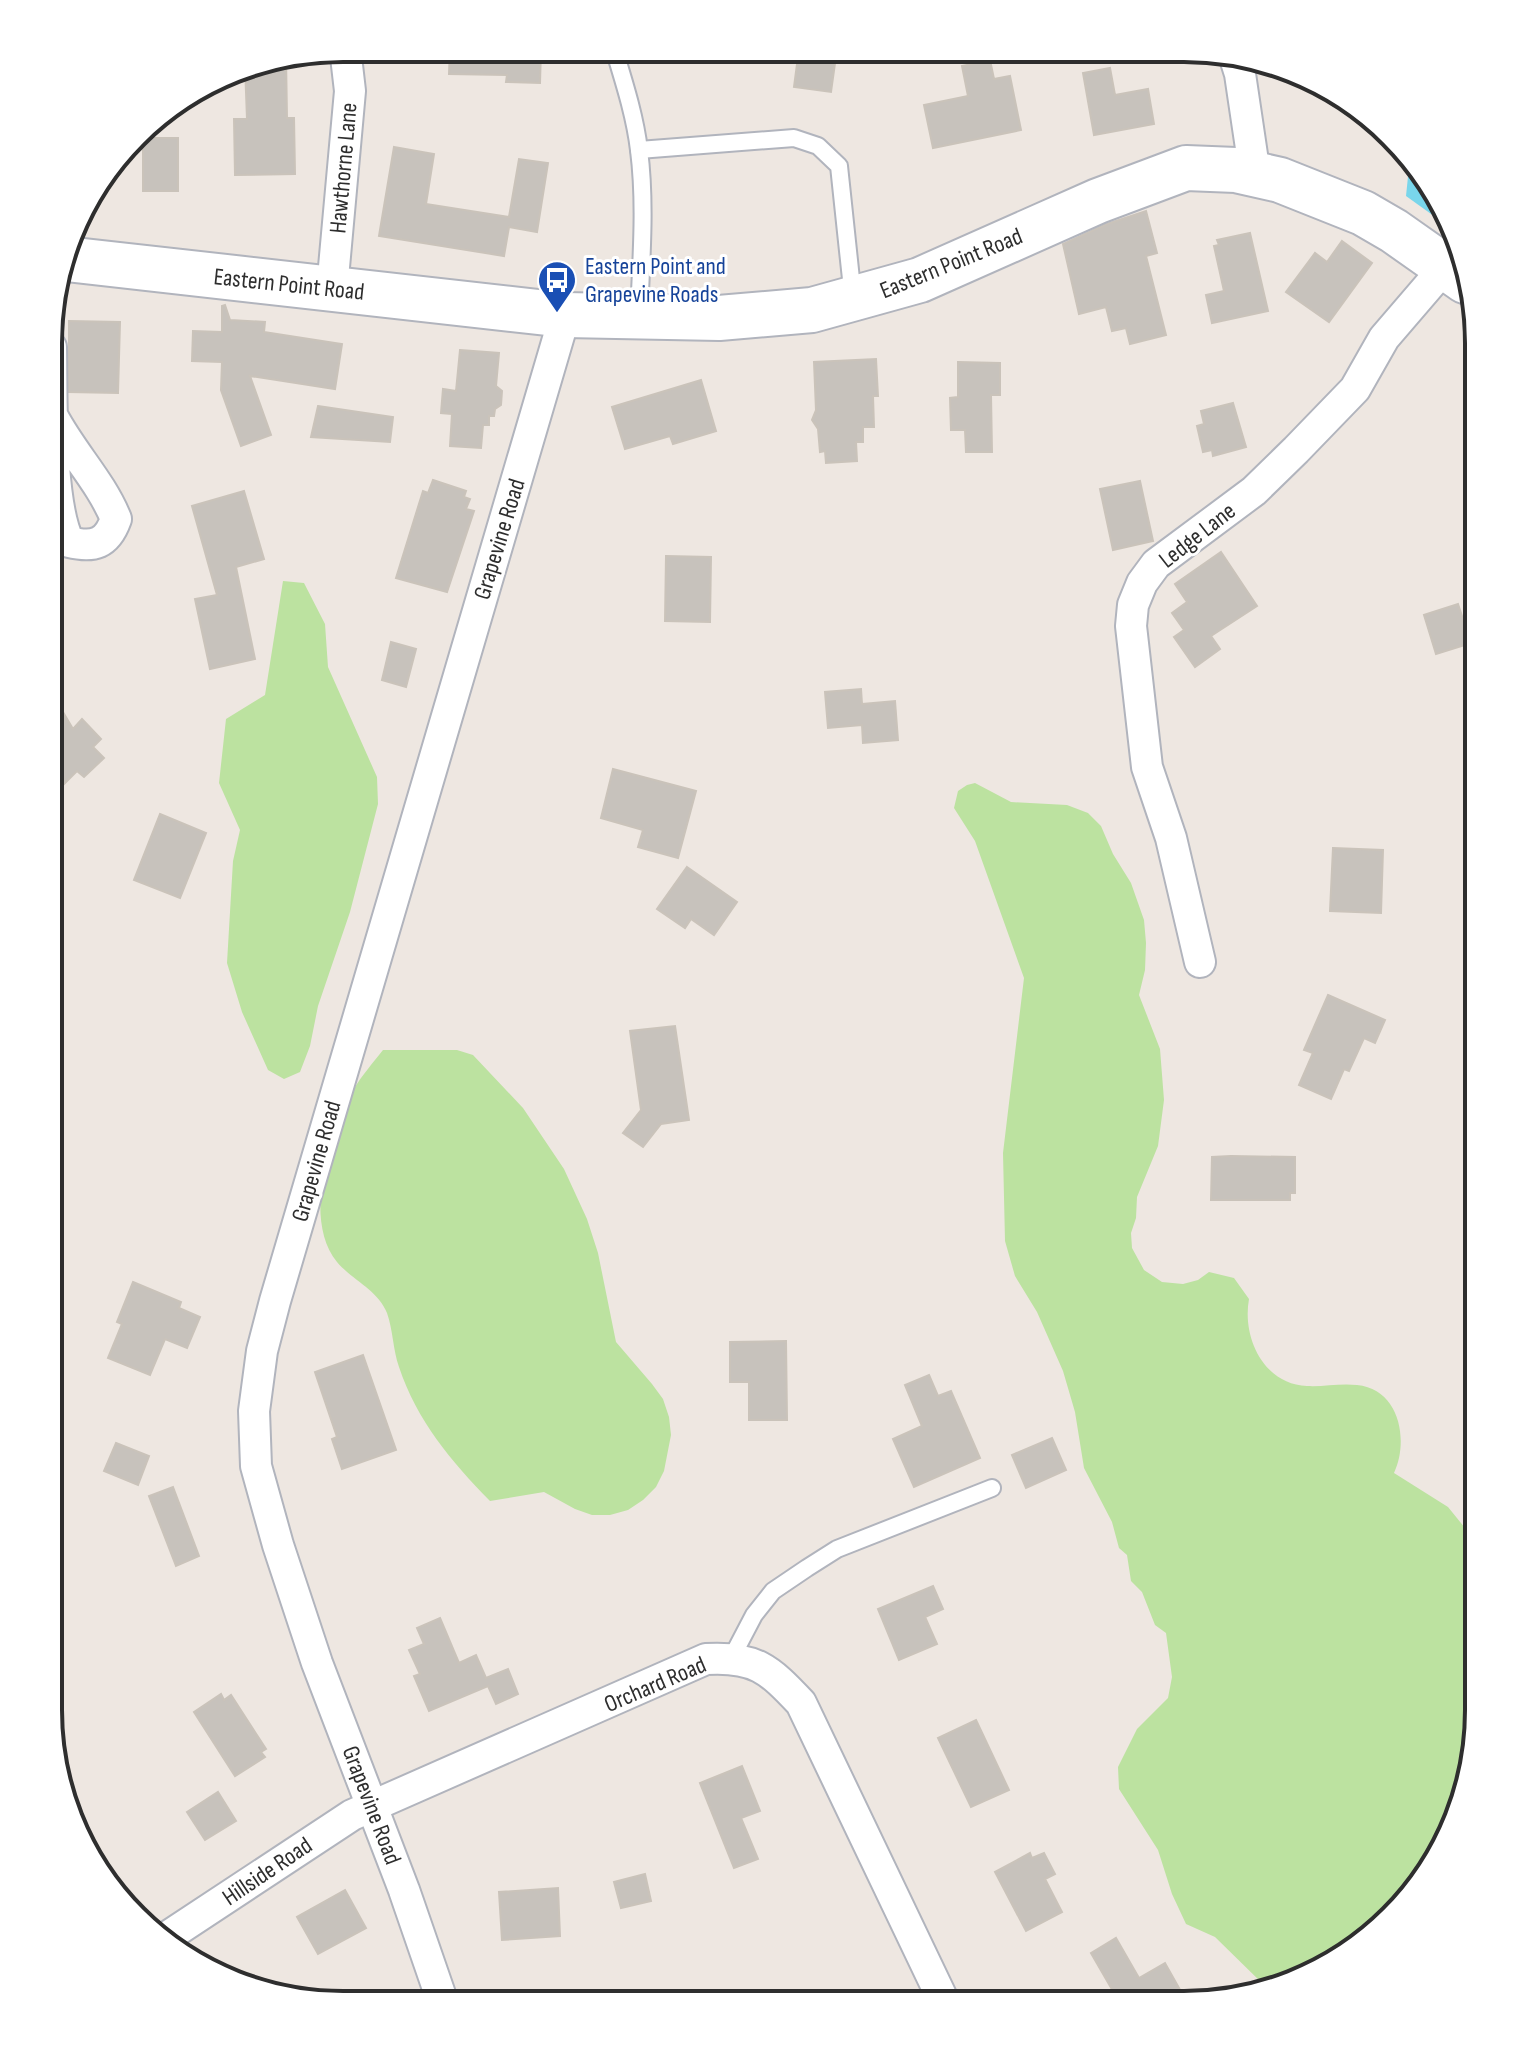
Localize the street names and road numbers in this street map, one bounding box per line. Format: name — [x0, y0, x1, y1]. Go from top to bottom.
street label: Hawthorne Lane — [323, 102, 364, 235]
street label: Eastern Point Road — [876, 222, 1027, 305]
street label: Eastern Point Road — [212, 262, 366, 307]
street label: Grapevine Road — [467, 475, 532, 603]
street label: Ledge Lane — [1153, 496, 1241, 574]
street label: Grapevine Road — [285, 1097, 348, 1225]
street label: Orchard Road — [600, 1650, 710, 1719]
street label: Grapevine Road — [336, 1742, 407, 1869]
street label: Hillside Road — [217, 1831, 318, 1912]

